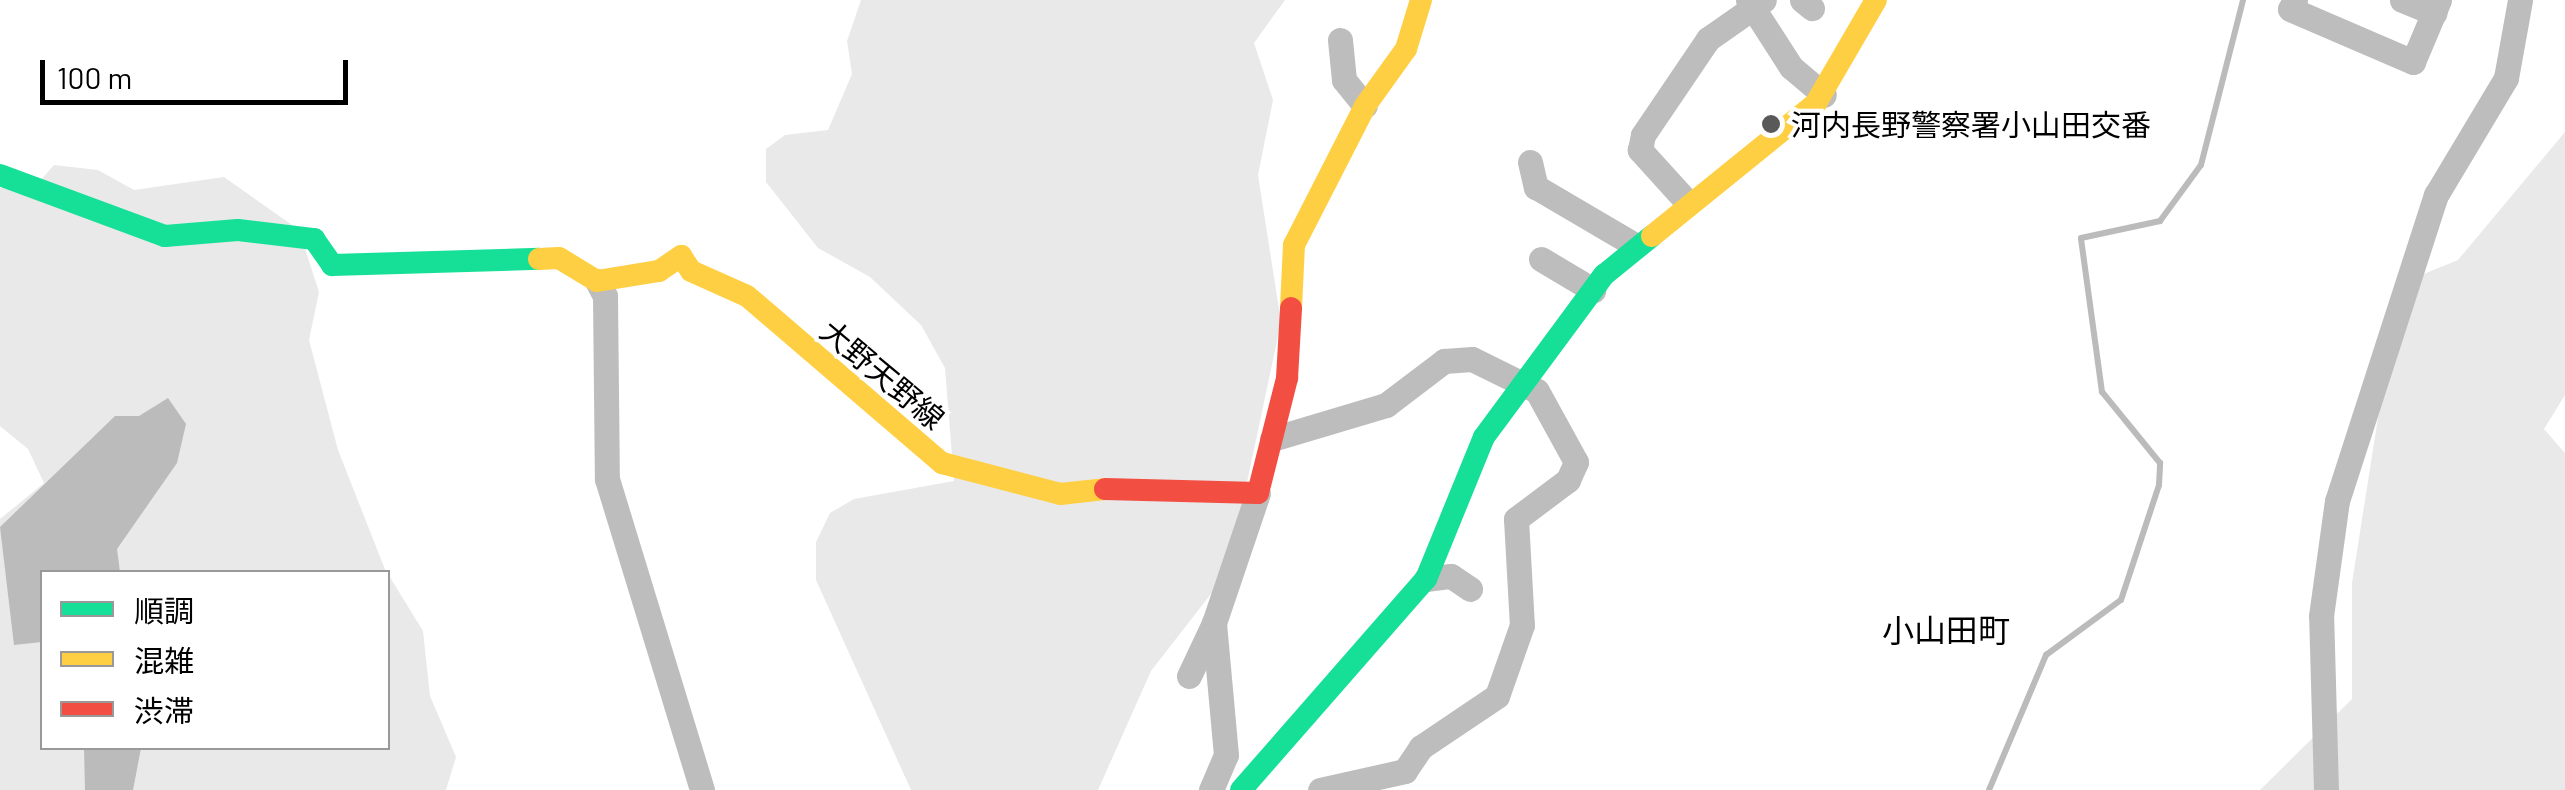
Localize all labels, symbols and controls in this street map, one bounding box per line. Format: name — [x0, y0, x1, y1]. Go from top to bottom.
scale bar — [45, 40, 352, 102]
text: 100 m — [57, 59, 132, 95]
place label: 河内長野警察署小山田交番 — [1791, 106, 2151, 142]
marker: 河内長野警察署小山田交番 — [1760, 113, 1782, 135]
street label: 大野天野線 — [814, 312, 952, 436]
legend — [40, 570, 390, 750]
text: 順調 — [134, 592, 194, 628]
district label: 小山田町 — [1882, 610, 2010, 648]
text: 混雑 — [134, 642, 194, 678]
text: 渋滞 — [134, 692, 194, 728]

